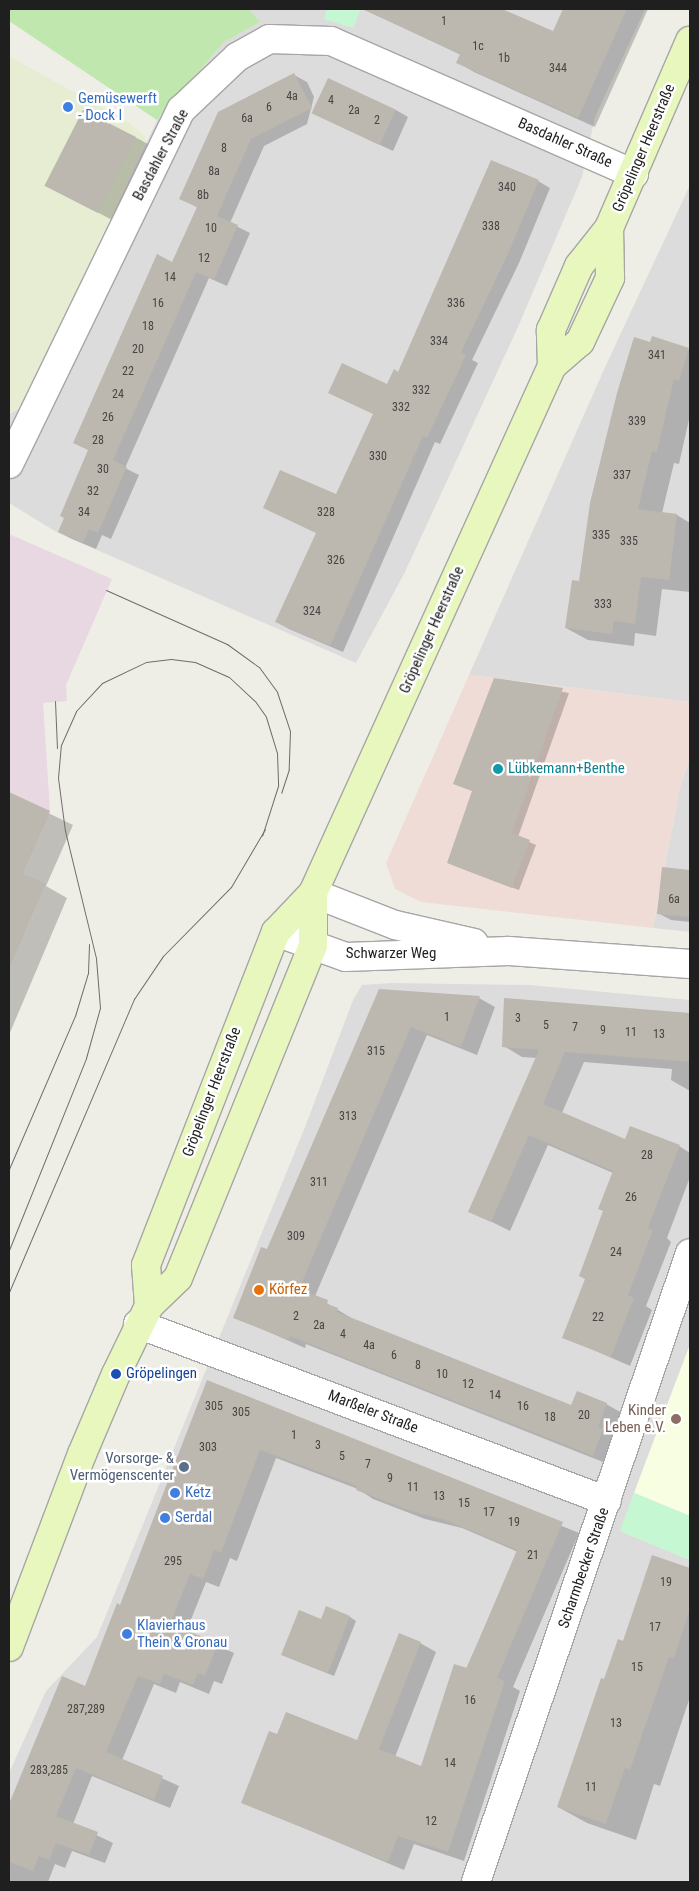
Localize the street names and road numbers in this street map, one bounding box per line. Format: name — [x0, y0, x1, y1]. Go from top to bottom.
street label: Gröpelinger Heerstraße — [609, 81, 679, 215]
street label: Basdahler Straße — [129, 106, 193, 204]
street label: Basdahler Straße — [515, 114, 615, 172]
street label: Gröpelinger Heerstraße — [396, 564, 468, 696]
street label: Schwarzer Weg — [346, 945, 436, 963]
street label: Gröpelinger Heerstraße — [179, 1025, 245, 1159]
street label: Marßeler Straße — [325, 1387, 421, 1437]
street label: Scharmbecker Straße — [555, 1505, 613, 1631]

